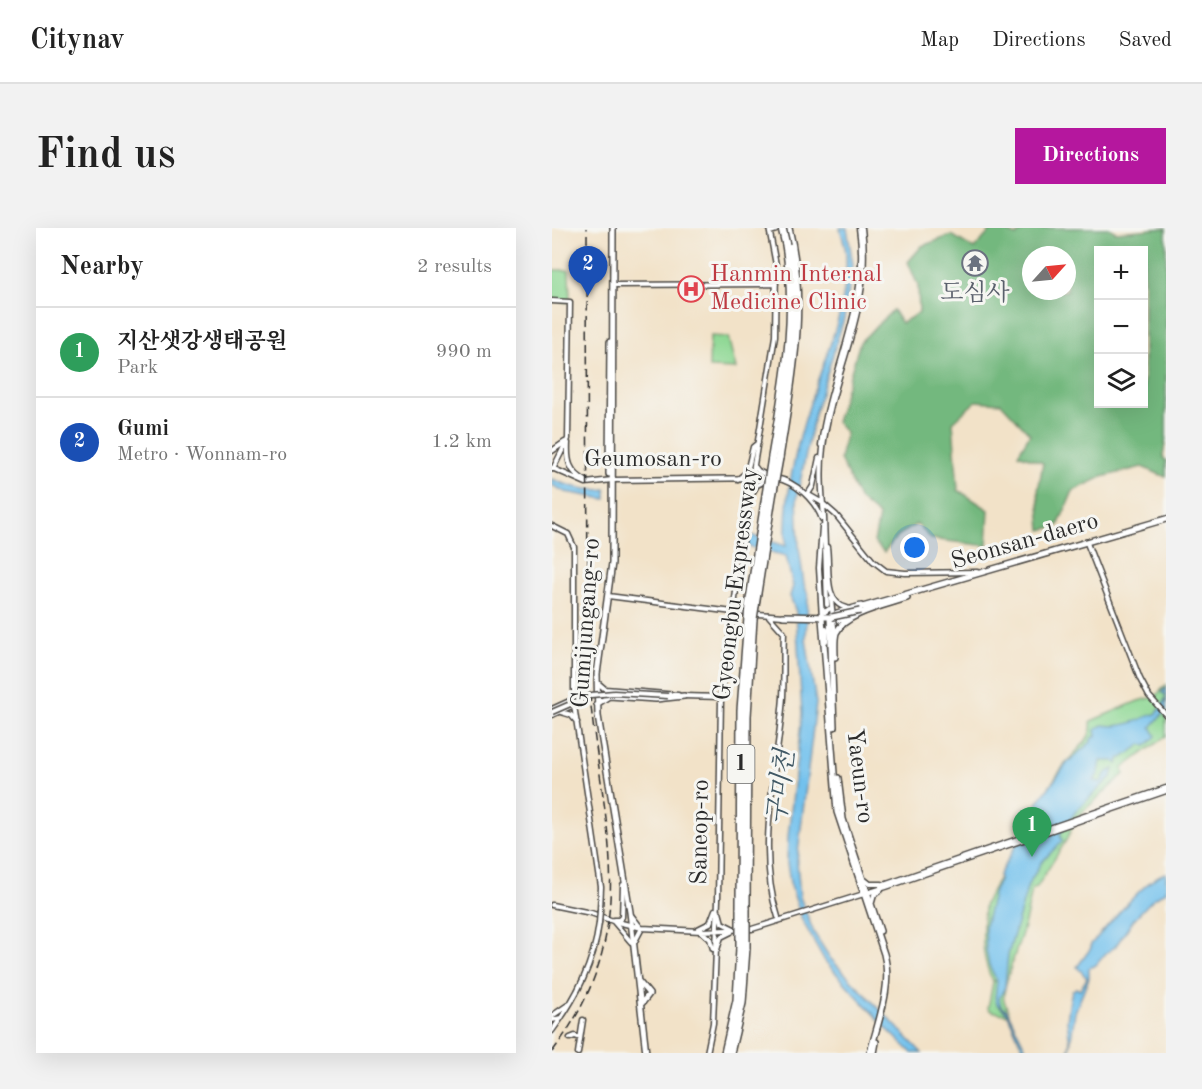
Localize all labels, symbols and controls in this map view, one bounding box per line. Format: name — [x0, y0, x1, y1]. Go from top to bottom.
text: Citynav — [30, 27, 125, 55]
text: Map — [920, 30, 959, 51]
text: Directions — [992, 30, 1086, 51]
text: Saved — [1119, 30, 1172, 51]
button: Directions — [1015, 128, 1166, 184]
text: Find us — [36, 135, 175, 177]
north arrow — [1022, 246, 1076, 300]
map controls — [1094, 246, 1148, 408]
button: + — [1094, 246, 1148, 300]
pin: 2 — [568, 247, 608, 296]
temple icon: 도심사 — [960, 248, 990, 278]
text: Nearby — [60, 254, 144, 280]
text: 2 results — [417, 257, 492, 277]
place label: Hanmin Internal Medicine Clinic — [710, 263, 882, 315]
hospital icon: Hanmin Internal Medicine Clinic — [676, 274, 706, 304]
place label: 도심사 — [940, 280, 1010, 306]
button: − — [1094, 300, 1148, 354]
text: 지산샛강생태공원 — [117, 331, 287, 353]
text: 1 — [74, 342, 85, 362]
text: 990 m — [436, 342, 492, 362]
button: layers — [1094, 354, 1148, 408]
text: Park — [117, 358, 158, 378]
text: Gumi — [117, 418, 169, 440]
text: 2 — [74, 432, 85, 452]
text: 1.2 km — [431, 432, 492, 452]
text: Metro · Wonnam-ro — [117, 445, 287, 465]
street label: Geumosan-ro — [584, 448, 722, 472]
street label: Gyeongbu Expressway — [711, 466, 763, 702]
street label: Seonsan-daero — [949, 510, 1101, 574]
your location — [900, 533, 929, 562]
street label: Gumijungang-ro — [569, 537, 605, 709]
street label: Yaeun-ro — [841, 727, 877, 825]
road number: 1 — [728, 745, 754, 783]
water label: 구미천 — [762, 746, 800, 826]
street label: Saneop-ro — [688, 779, 714, 885]
pin: 1 — [1012, 808, 1052, 857]

